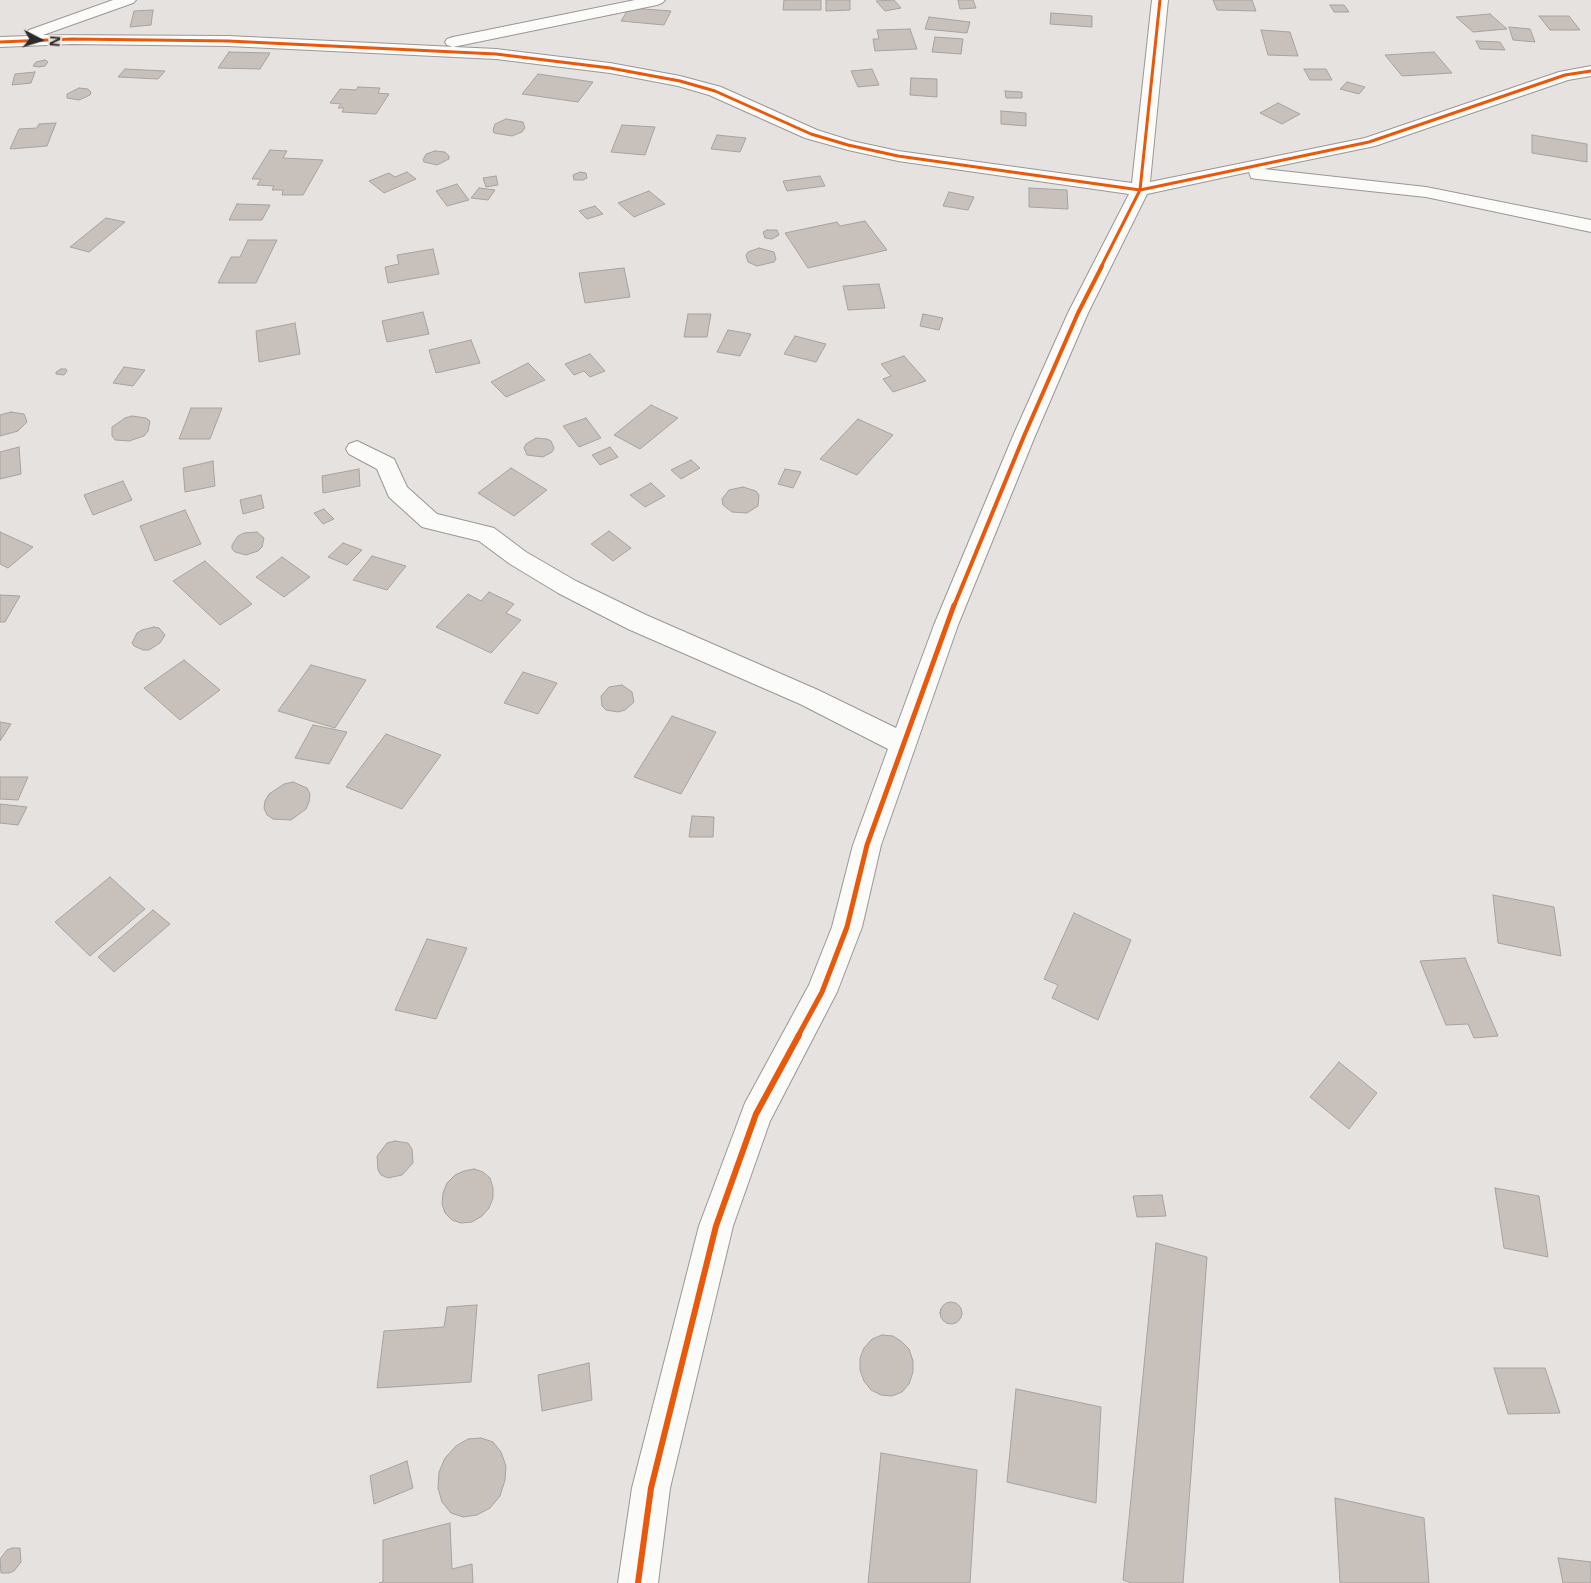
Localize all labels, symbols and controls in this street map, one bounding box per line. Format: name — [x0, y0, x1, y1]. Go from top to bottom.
north arrow — [15, 15, 65, 65]
text: N — [45, 35, 65, 48]

